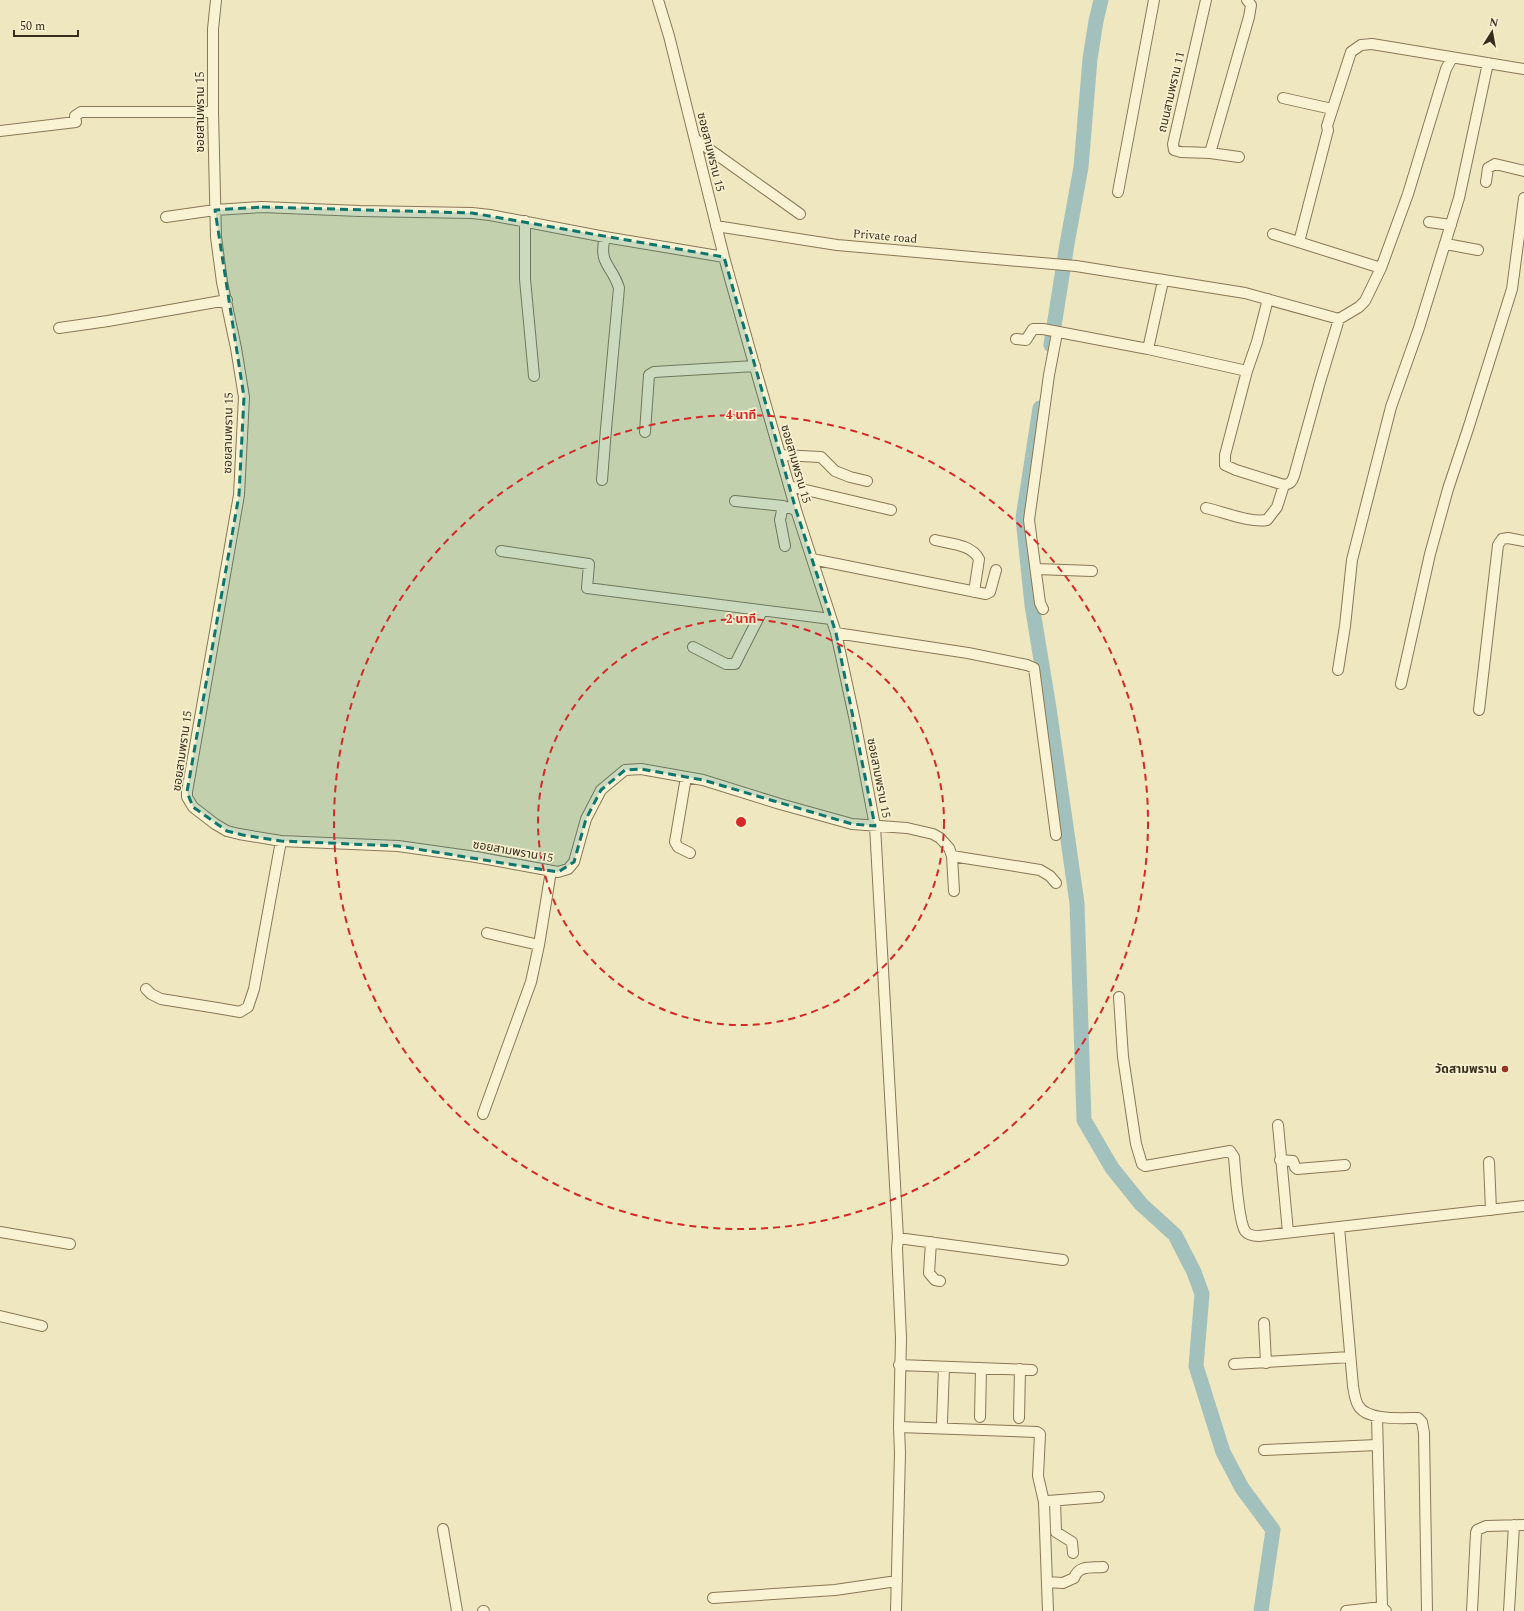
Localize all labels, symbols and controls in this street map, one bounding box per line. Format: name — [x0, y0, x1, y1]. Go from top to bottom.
scale bar — [14, 12, 78, 38]
north arrow — [1472, 12, 1512, 52]
text: N — [1488, 13, 1500, 32]
text: 50 m — [20, 17, 45, 36]
street label: ถนนสามพราน 11 — [1153, 50, 1190, 134]
street label: ซอยสามพราน 15 — [191, 71, 210, 153]
street label: ซอยสามพราน 15 — [691, 110, 730, 194]
street label: Private road — [852, 224, 918, 249]
street label: ซอยสามพราน 15 — [218, 392, 239, 474]
text: 4 นาที — [726, 406, 756, 425]
street label: ซอยสามพราน 15 — [775, 422, 816, 506]
text: 2 นาที — [726, 610, 756, 629]
street label: ซอยสามพราน 15 — [167, 710, 198, 793]
street label: ซอยสามพราน 15 — [861, 736, 896, 820]
centre of rings — [734, 815, 748, 829]
street label: ซอยสามพราน 15 — [471, 835, 555, 868]
place label: วัดสามพราน — [1435, 1060, 1497, 1079]
marker: วัดสามพราน — [1500, 1064, 1510, 1074]

